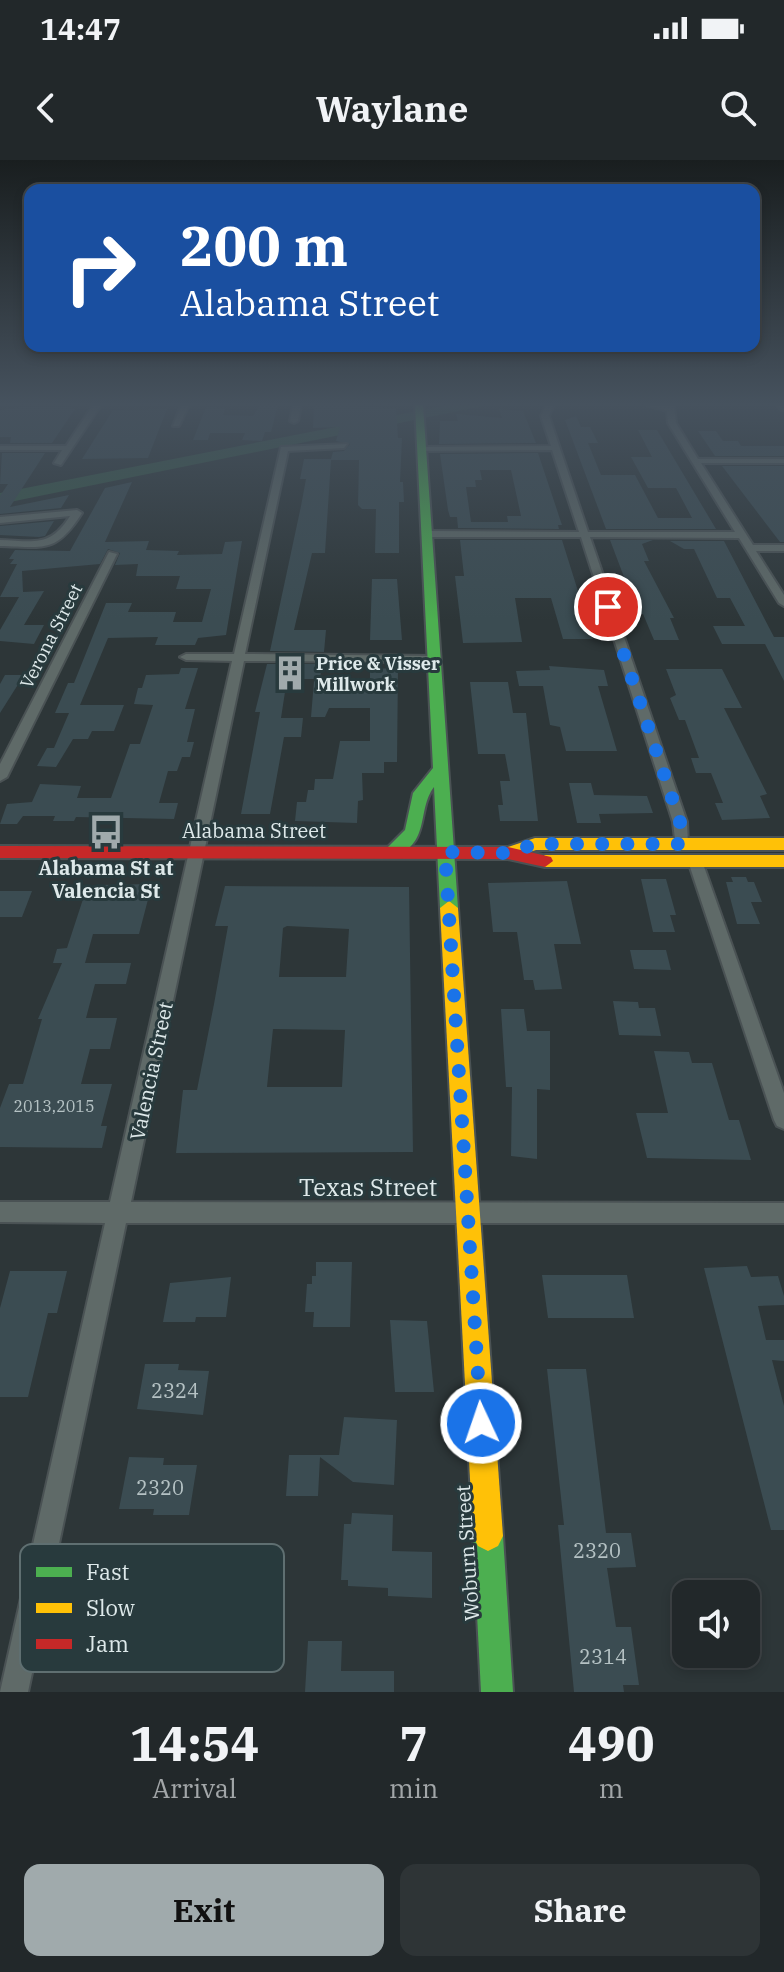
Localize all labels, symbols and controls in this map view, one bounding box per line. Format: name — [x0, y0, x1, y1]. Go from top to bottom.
text: 14:47 — [40, 9, 121, 48]
text: Waylane — [316, 85, 468, 132]
icon: back — [24, 86, 68, 130]
icon: search — [716, 86, 760, 130]
text: 200 m — [180, 209, 348, 281]
icon: right — [48, 216, 152, 320]
text: Alabama Street — [180, 279, 439, 326]
pin — [574, 573, 642, 641]
street label: Verona Street — [15, 580, 87, 692]
icon: arrive — [586, 585, 630, 629]
place label: Price & Visser Millwork — [316, 652, 440, 696]
building icon: Price & Visser Millwork — [271, 654, 309, 692]
bus stop icon: Alabama St at Valencia St — [87, 813, 125, 851]
street label: Alabama Street — [182, 817, 326, 844]
place label: Alabama St at Valencia St — [38, 854, 174, 904]
street label: Valencia Street — [123, 999, 179, 1143]
house number: 2013,2015 — [13, 1096, 95, 1116]
street label: Texas Street — [299, 1171, 437, 1203]
house number: 2324 — [151, 1377, 199, 1404]
position arrow — [439, 1381, 523, 1465]
house number: 2320 — [136, 1474, 184, 1501]
street label: Woburn Street — [449, 1484, 485, 1622]
house number: 2320 — [573, 1537, 621, 1564]
legend — [20, 1544, 284, 1672]
text: Fast — [86, 1557, 129, 1586]
map controls — [672, 1580, 760, 1668]
button: sound — [672, 1580, 760, 1668]
text: Slow — [86, 1593, 135, 1622]
text: Jam — [86, 1629, 129, 1658]
house number: 2314 — [579, 1643, 627, 1670]
text: 14:54 — [130, 1712, 259, 1774]
text: 7 — [399, 1712, 428, 1774]
text: 490 — [568, 1712, 654, 1774]
text: Arrival — [152, 1771, 237, 1805]
text: min — [389, 1771, 438, 1805]
text: m — [599, 1771, 624, 1805]
button: Exit — [24, 1864, 384, 1956]
button: Share — [400, 1864, 760, 1956]

